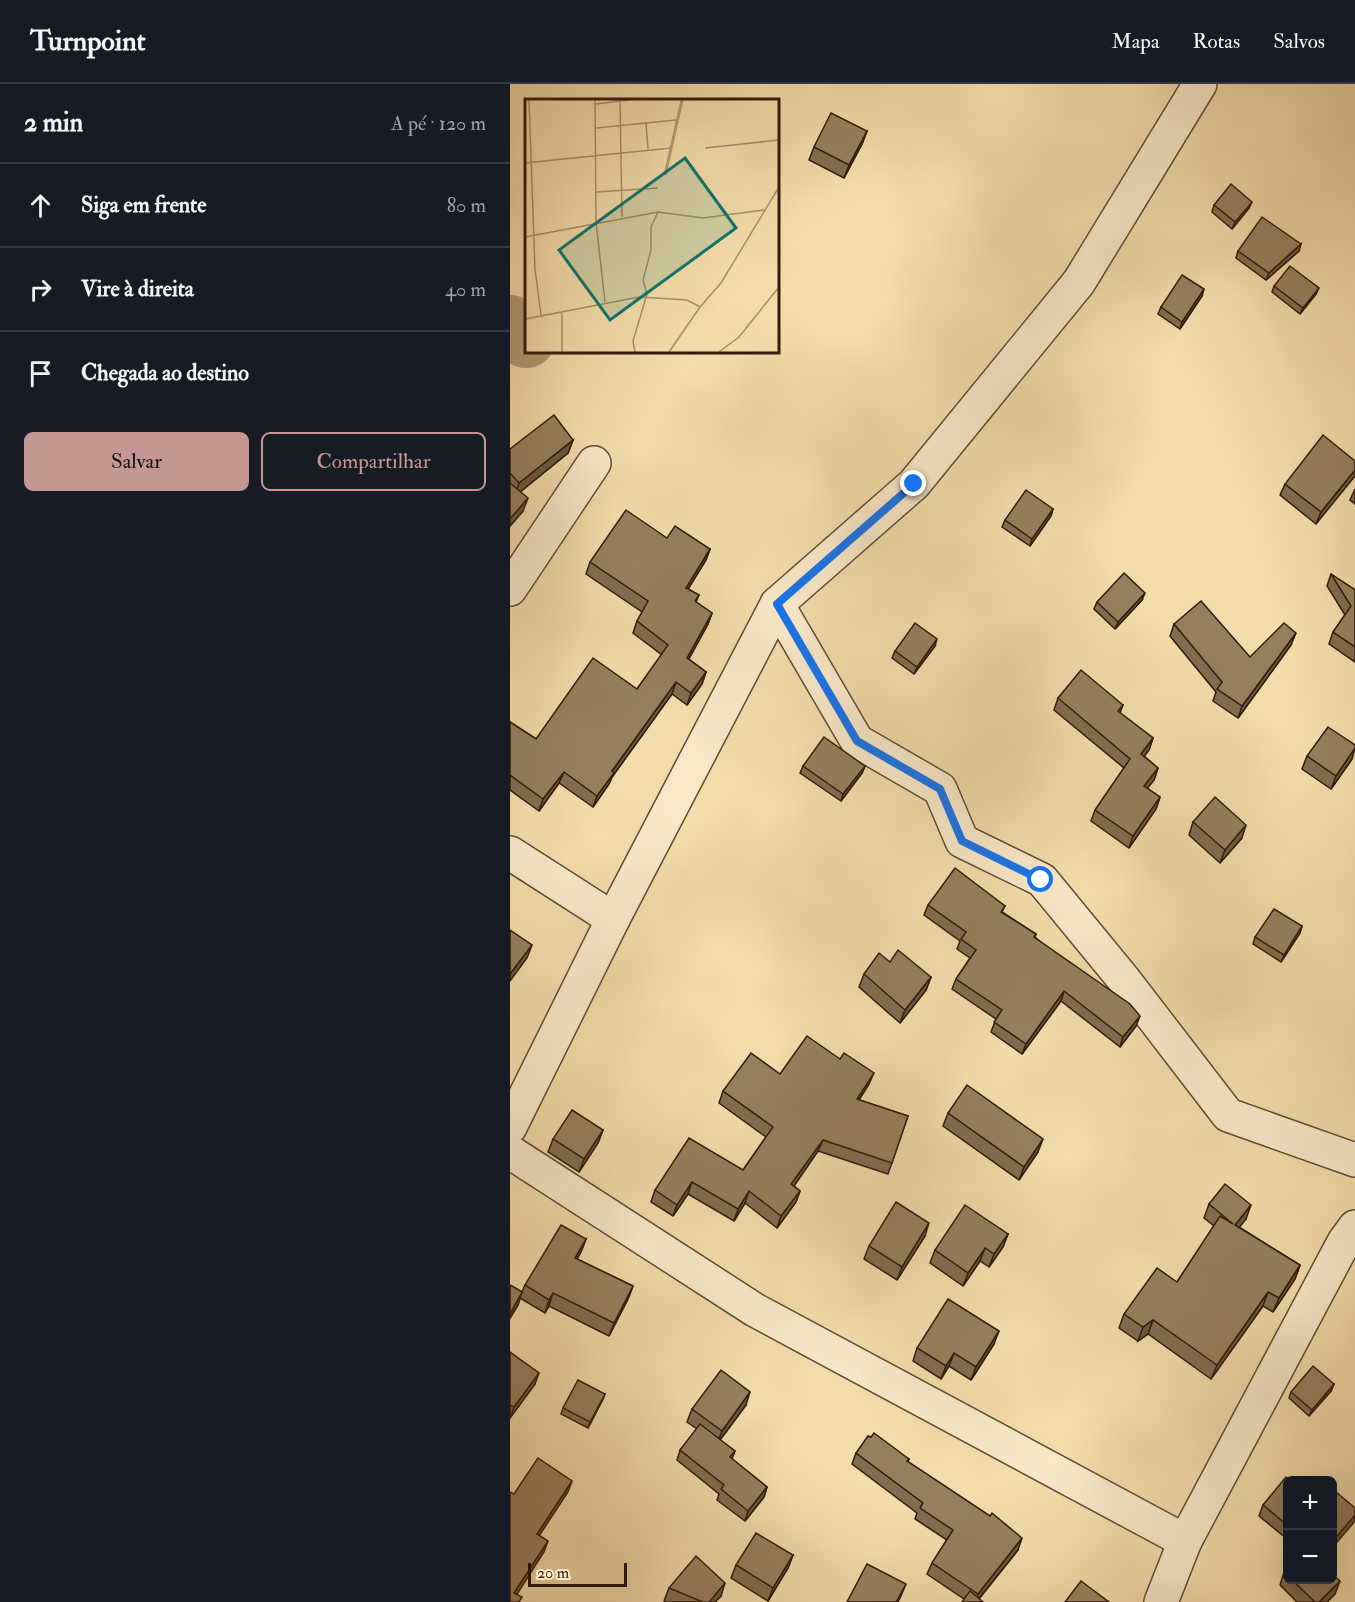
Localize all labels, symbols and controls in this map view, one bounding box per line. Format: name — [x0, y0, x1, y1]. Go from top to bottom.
text: Turnpoint — [30, 24, 146, 59]
text: Mapa — [1112, 28, 1160, 55]
text: Rotas — [1193, 28, 1240, 55]
text: Salvos — [1273, 28, 1325, 55]
inset map — [525, 99, 778, 352]
text: 2 min — [24, 107, 83, 139]
text: A pé · 120 m — [391, 111, 486, 136]
icon: ahead — [24, 189, 57, 222]
text: Siga em frente — [81, 191, 206, 219]
text: 80 m — [447, 193, 486, 218]
icon: right — [24, 273, 57, 306]
text: Vire à direita — [81, 275, 194, 303]
text: 40 m — [445, 277, 486, 302]
icon: arrive — [24, 357, 57, 390]
text: Chegada ao destino — [81, 359, 249, 387]
button: Salvar — [24, 432, 249, 491]
button: Compartilhar — [261, 432, 486, 491]
route end — [900, 470, 926, 496]
route start — [1027, 866, 1053, 892]
map controls — [1283, 1476, 1337, 1584]
button: + — [1283, 1476, 1337, 1530]
button: − — [1283, 1530, 1337, 1584]
scale bar — [528, 1560, 627, 1588]
text: 20 m — [537, 1563, 569, 1583]

